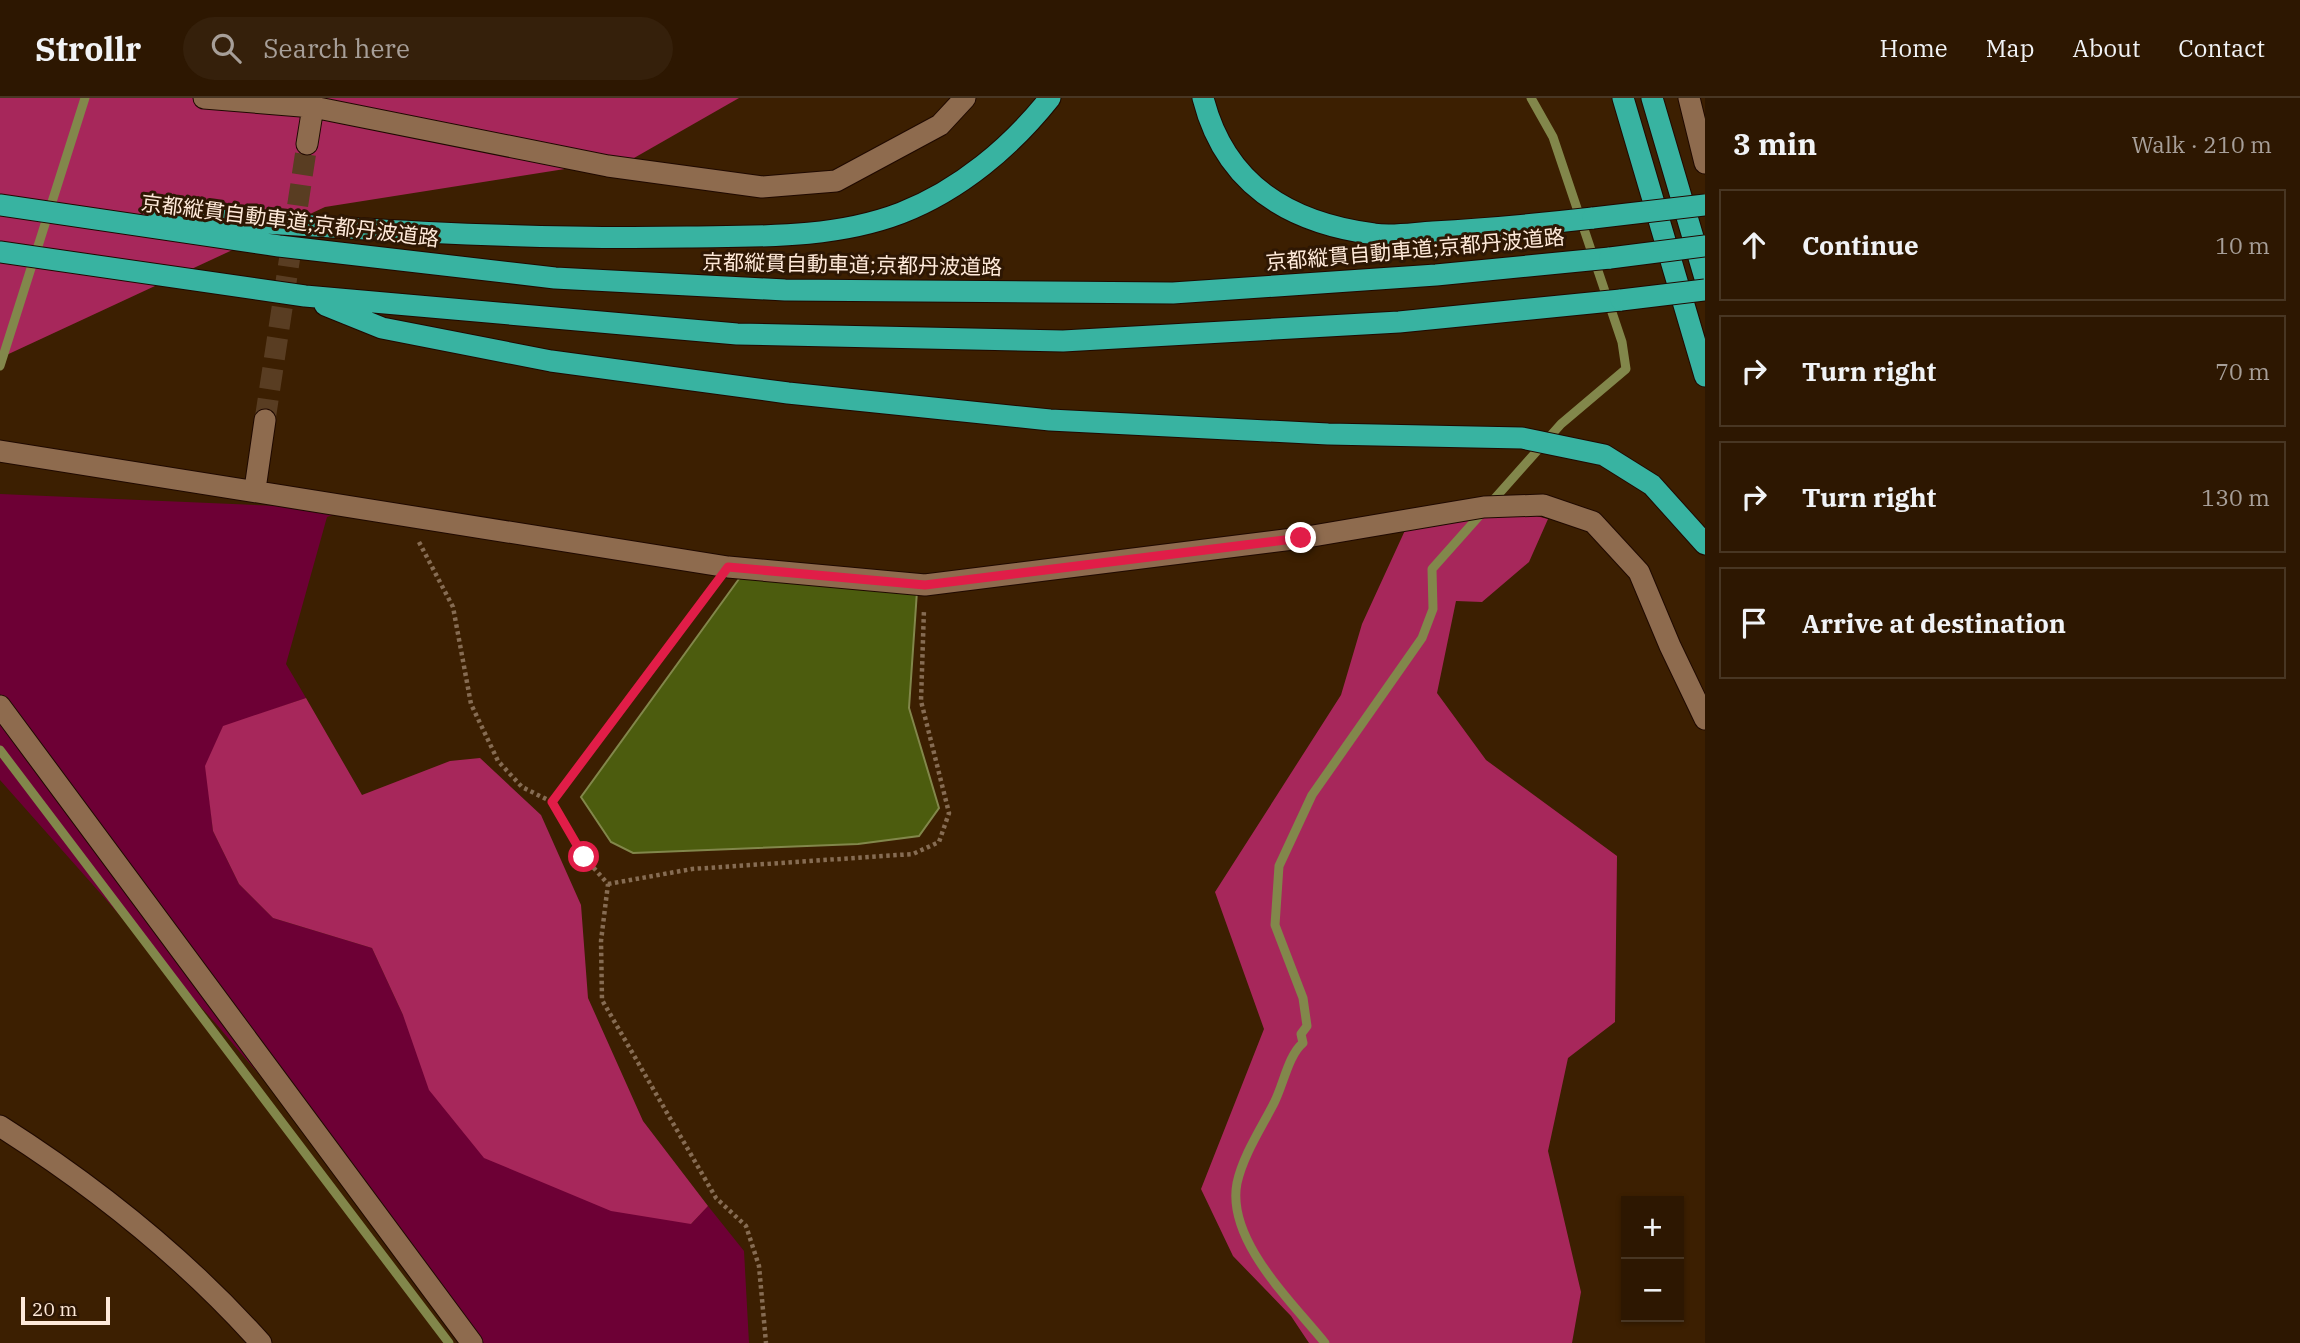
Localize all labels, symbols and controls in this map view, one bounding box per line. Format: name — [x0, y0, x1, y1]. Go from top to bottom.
search box — [183, 17, 673, 80]
text: Strollr — [35, 27, 141, 70]
icon: search — [207, 29, 245, 67]
text: Search here — [263, 31, 410, 65]
text: Home — [1880, 32, 1948, 64]
text: Map — [1986, 32, 2034, 64]
text: About — [2072, 32, 2140, 64]
text: Contact — [2178, 32, 2265, 64]
text: 3 min — [1733, 124, 1817, 163]
text: Walk · 210 m — [2131, 129, 2272, 159]
street label: 京都縦貫自動車道;京都丹波道路 — [140, 188, 441, 252]
street label: 京都縦貫自動車道;京都丹波道路 — [1264, 222, 1566, 276]
icon: ahead — [1735, 226, 1773, 264]
text: Continue — [1802, 228, 1919, 262]
text: 10 m — [2215, 230, 2270, 260]
street label: 京都縦貫自動車道;京都丹波道路 — [702, 247, 1002, 281]
icon: right — [1735, 352, 1773, 390]
text: Turn right — [1802, 354, 1936, 388]
text: 70 m — [2215, 356, 2270, 386]
icon: right — [1735, 478, 1773, 516]
text: Turn right — [1802, 480, 1936, 514]
text: 130 m — [2201, 482, 2270, 512]
route end — [1285, 522, 1316, 553]
icon: arrive — [1735, 604, 1773, 642]
text: Arrive at destination — [1802, 606, 2066, 640]
route start — [568, 841, 599, 872]
map controls — [1621, 1196, 1684, 1322]
button: + — [1621, 1196, 1684, 1259]
button: − — [1621, 1259, 1684, 1322]
scale bar — [21, 1294, 110, 1326]
text: 20 m — [32, 1297, 77, 1321]

